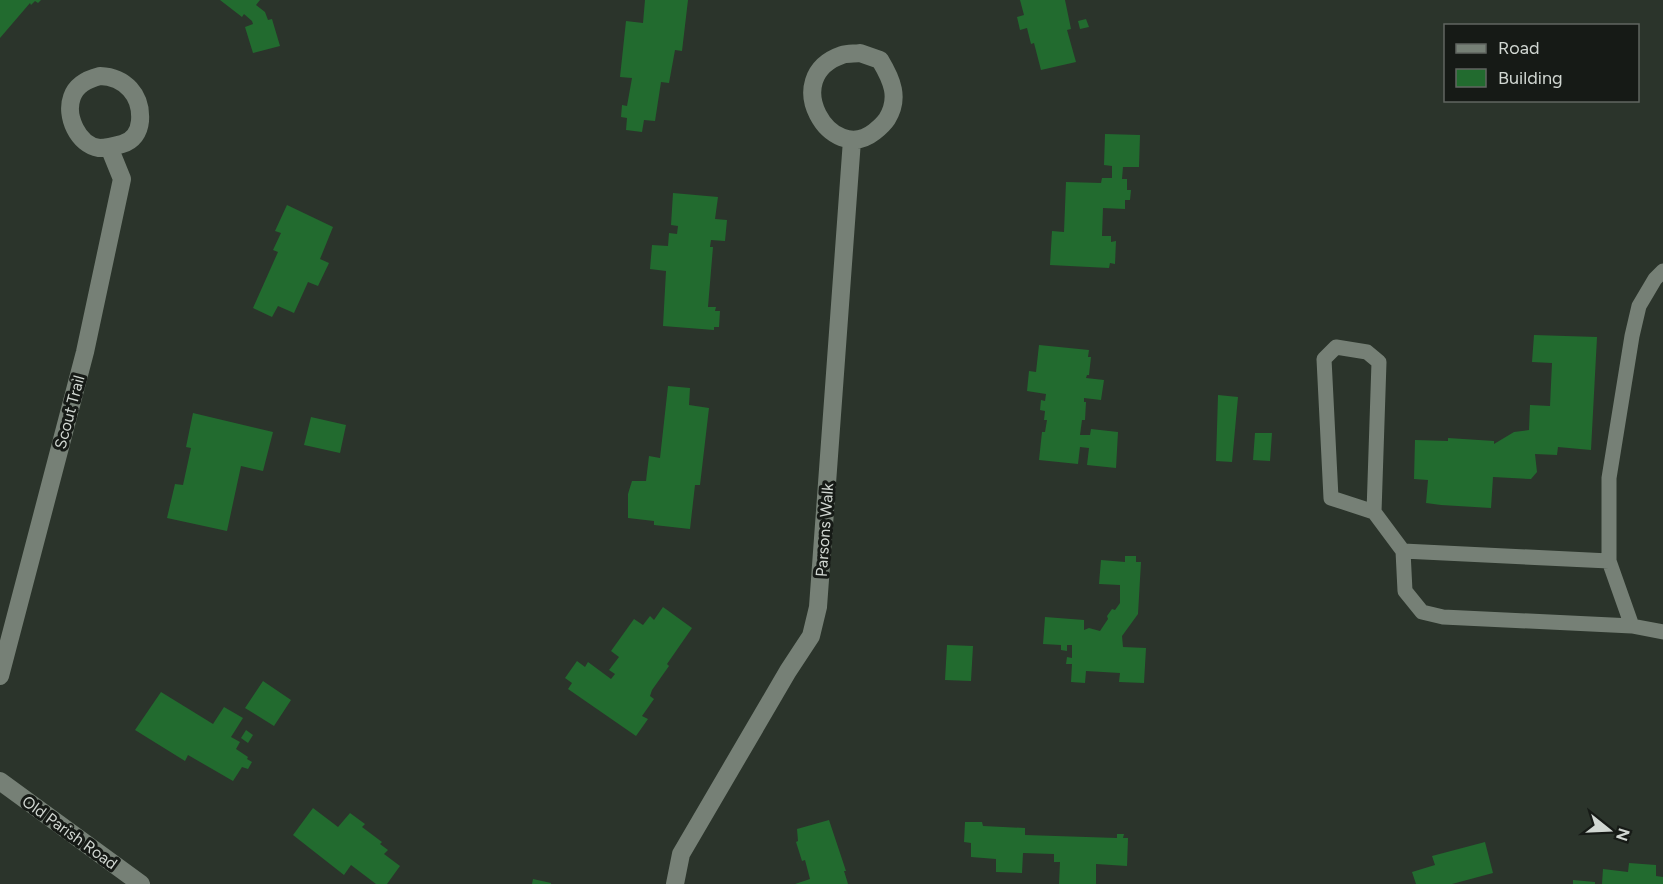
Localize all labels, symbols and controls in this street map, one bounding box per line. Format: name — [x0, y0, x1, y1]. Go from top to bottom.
legend — [1444, 24, 1639, 102]
text: Road — [1498, 37, 1539, 59]
text: Building — [1498, 67, 1563, 89]
street label: Scout Trail — [51, 373, 88, 451]
street label: Parsons Walk — [812, 482, 837, 578]
street label: Old Parish Road — [18, 792, 121, 873]
north arrow — [1579, 800, 1639, 860]
text: N — [1612, 826, 1634, 843]

